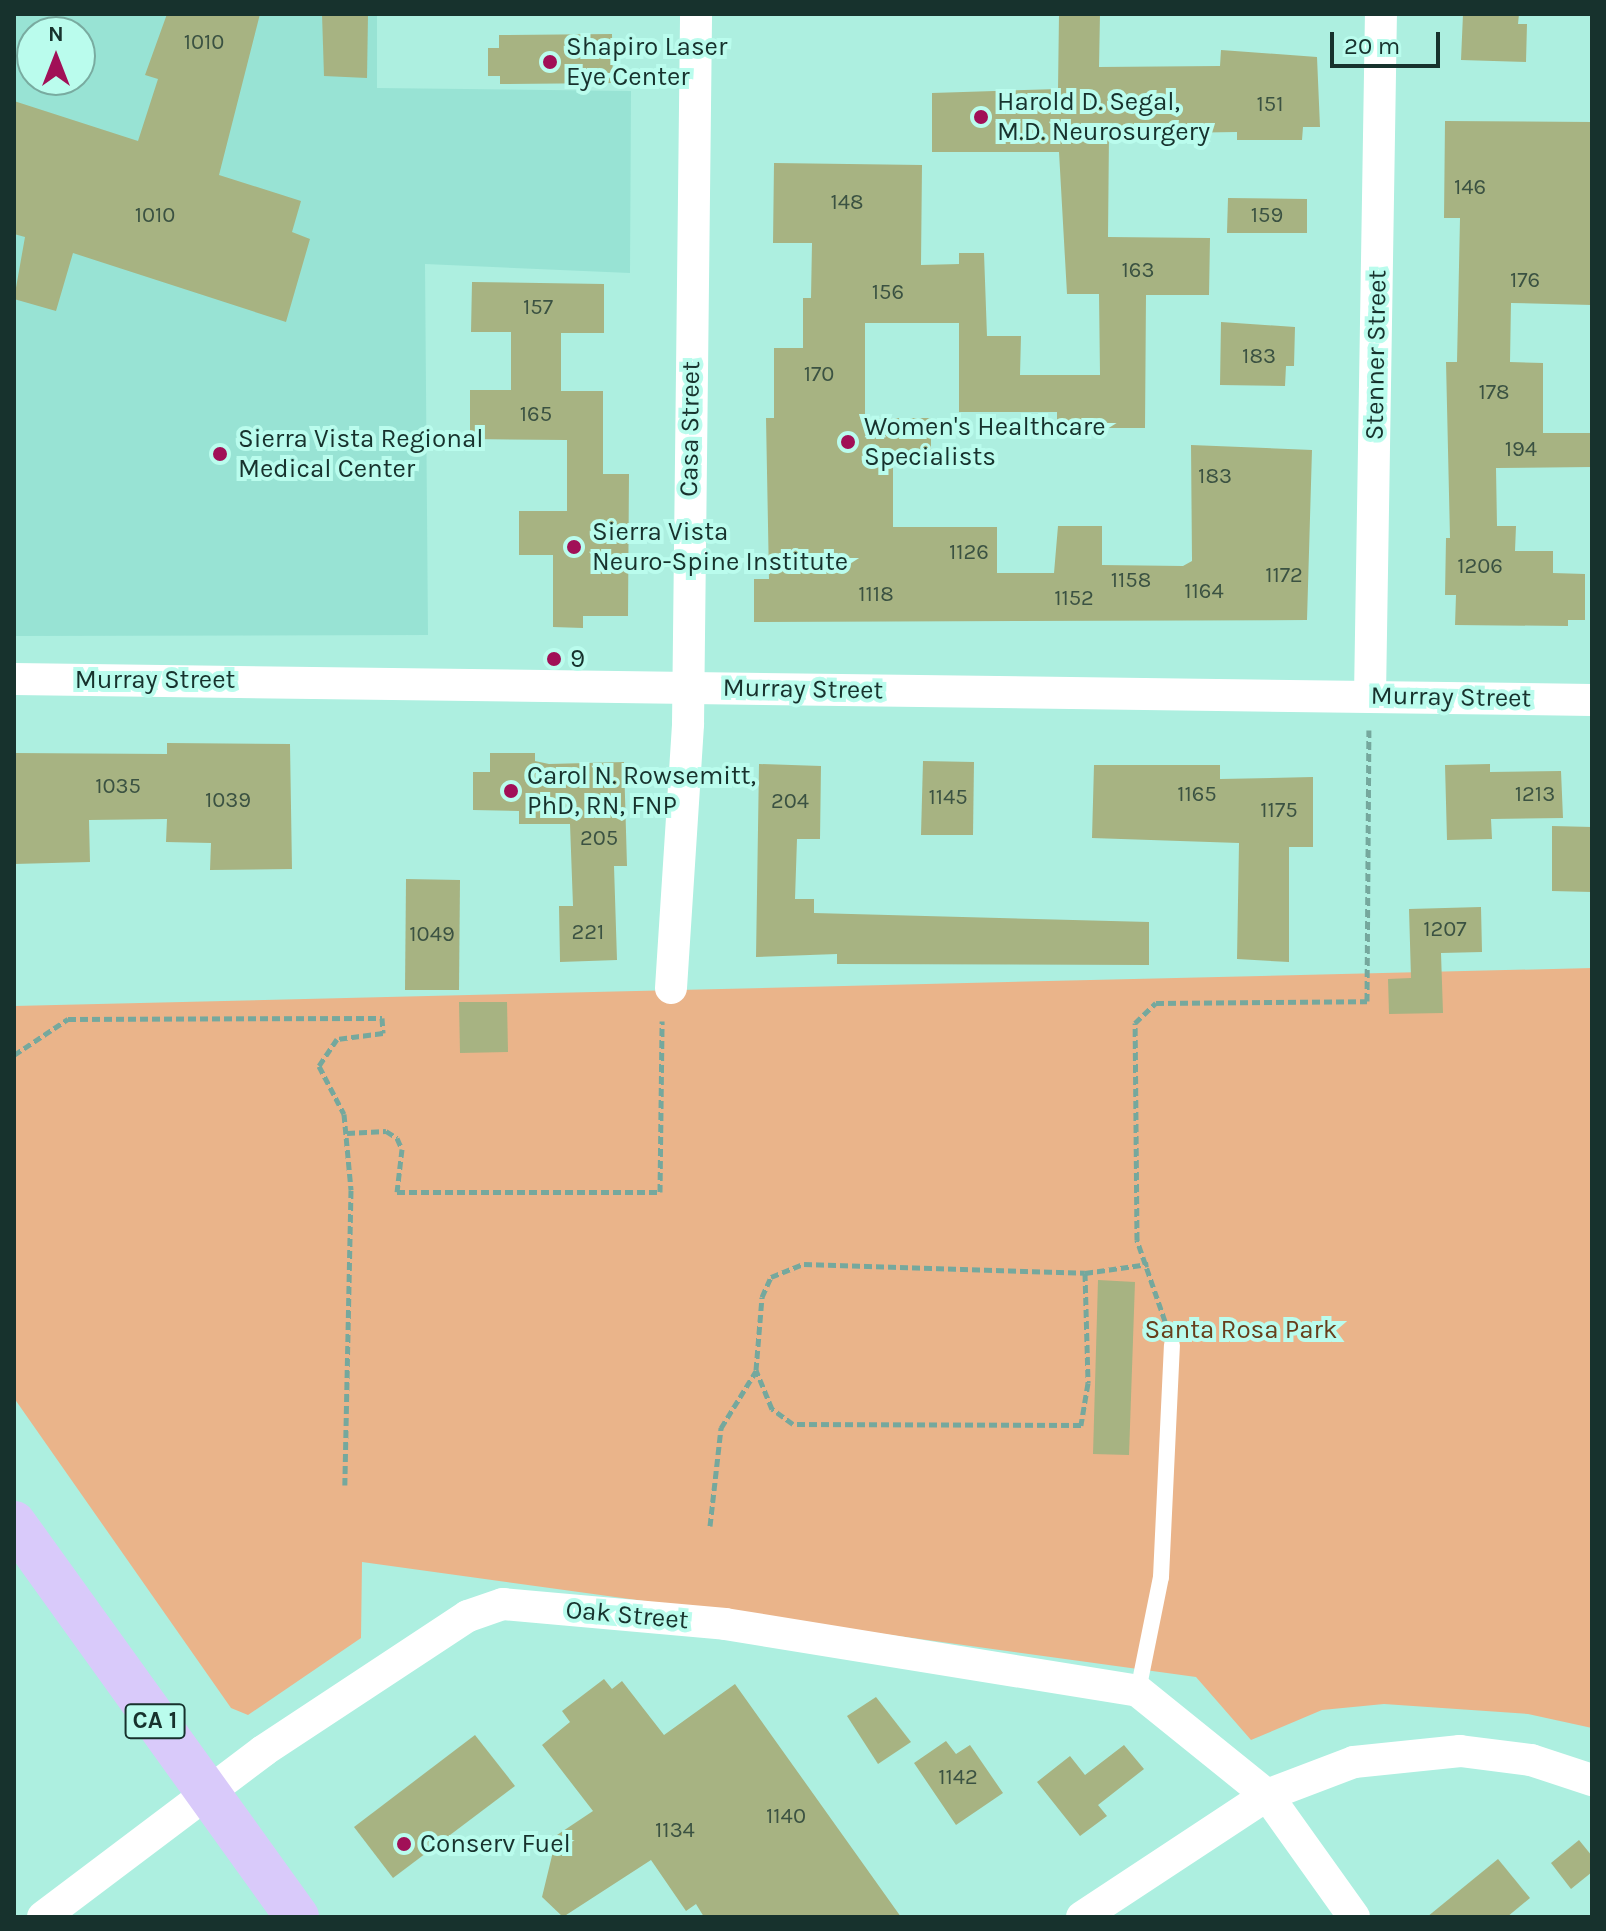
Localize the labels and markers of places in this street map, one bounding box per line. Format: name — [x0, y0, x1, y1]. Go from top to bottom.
place label: Shapiro Laser Eye Center — [566, 31, 727, 92]
marker: Shapiro Laser Eye Center — [541, 53, 559, 71]
place label: Harold D. Segal, M.D. Neurosurgery — [997, 86, 1210, 148]
marker: Harold D. Segal, M.D. Neurosurgery — [972, 108, 990, 126]
place label: Women's Healthcare Specialists — [864, 411, 1106, 472]
place label: Sierra Vista Regional Medical Center — [238, 423, 484, 484]
marker: Women's Healthcare Specialists — [839, 433, 857, 451]
marker: Sierra Vista Regional Medical Center — [209, 443, 231, 465]
place label: Sierra Vista Neuro-Spine Institute — [592, 516, 848, 578]
marker: Sierra Vista Neuro-Spine Institute — [563, 536, 585, 558]
place label: 9 — [570, 643, 585, 675]
marker: 9 — [545, 650, 563, 668]
place label: Carol N. Rowsemitt, PhD, RN, FNP — [527, 760, 756, 822]
marker: Carol N. Rowsemitt, PhD, RN, FNP — [502, 782, 520, 800]
place label: Conserv Fuel — [420, 1828, 571, 1860]
marker: Conserv Fuel — [395, 1835, 413, 1853]

